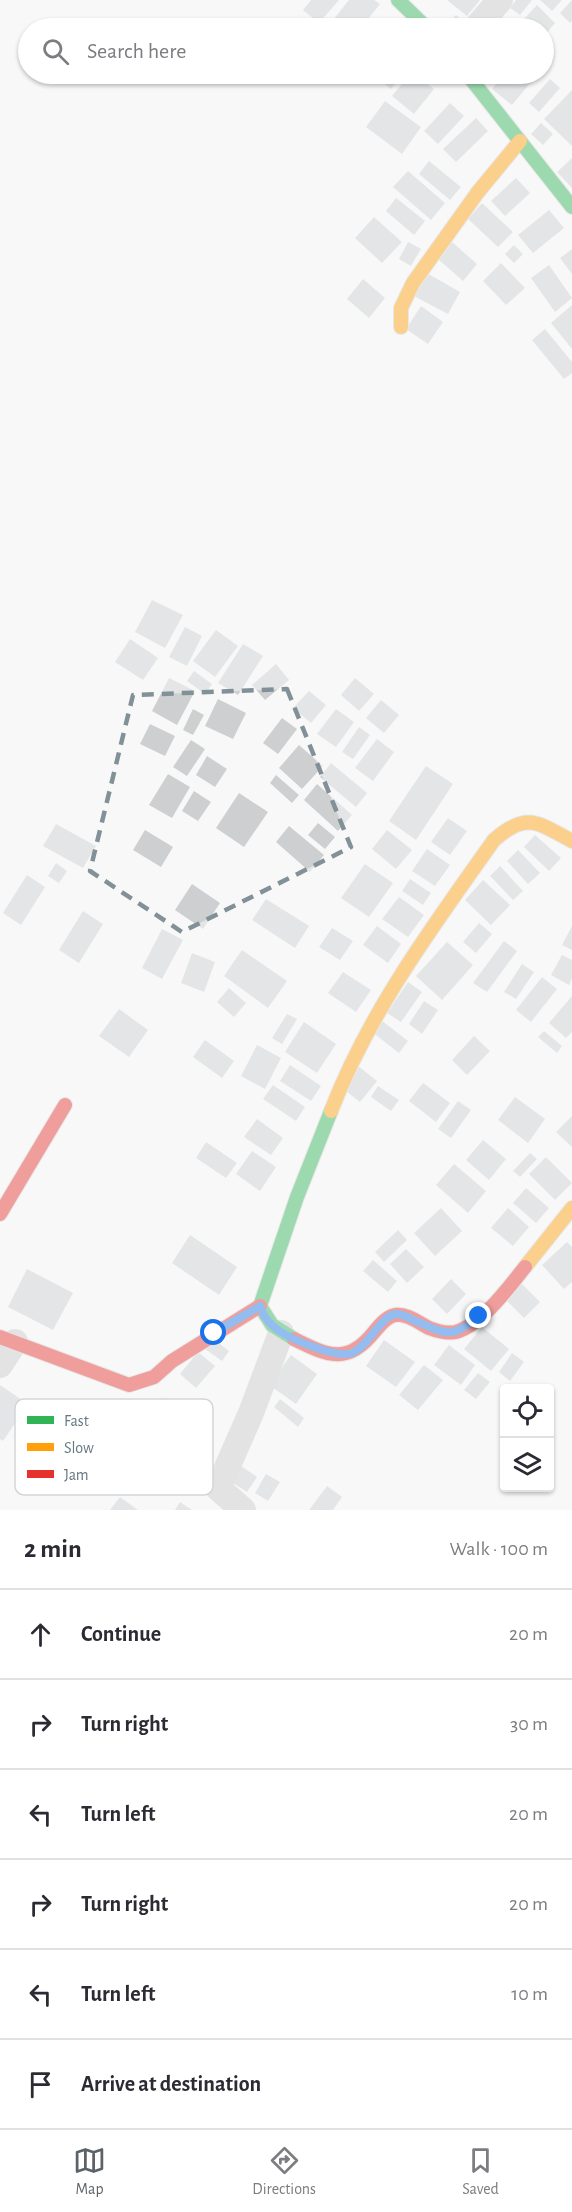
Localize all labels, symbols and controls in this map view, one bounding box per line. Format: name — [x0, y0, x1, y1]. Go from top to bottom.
search box — [18, 18, 554, 84]
icon: search — [39, 35, 72, 68]
text: Search here — [87, 40, 186, 62]
route end — [465, 1302, 491, 1328]
route start — [200, 1319, 226, 1345]
map controls — [500, 1384, 554, 1492]
button: locate — [500, 1384, 554, 1438]
legend — [15, 1399, 213, 1495]
text: Fast — [64, 1413, 89, 1429]
button: layers — [500, 1438, 554, 1492]
text: Slow — [64, 1440, 94, 1456]
text: Jam — [64, 1467, 89, 1483]
text: 2 min — [24, 1536, 82, 1562]
text: Walk · 100 m — [449, 1539, 548, 1559]
icon: ahead — [24, 1618, 57, 1651]
text: Continue — [81, 1623, 161, 1645]
text: 20 m — [509, 1624, 548, 1644]
icon: right — [24, 1708, 57, 1741]
text: Turn right — [81, 1713, 168, 1735]
text: 30 m — [510, 1714, 548, 1734]
icon: left — [24, 1798, 57, 1831]
text: Turn left — [81, 1803, 155, 1825]
text: 20 m — [509, 1804, 548, 1824]
icon: right — [24, 1888, 57, 1921]
text: Turn right — [81, 1893, 168, 1915]
text: 20 m — [509, 1894, 548, 1914]
icon: left — [24, 1978, 57, 2011]
text: Turn left — [81, 1983, 155, 2005]
text: 10 m — [511, 1984, 548, 2004]
icon: arrive — [24, 2068, 57, 2101]
text: Arrive at destination — [81, 2073, 261, 2095]
tab: Map — [73, 2144, 106, 2199]
tab: Directions — [252, 2144, 316, 2199]
tab: Saved — [462, 2144, 499, 2199]

